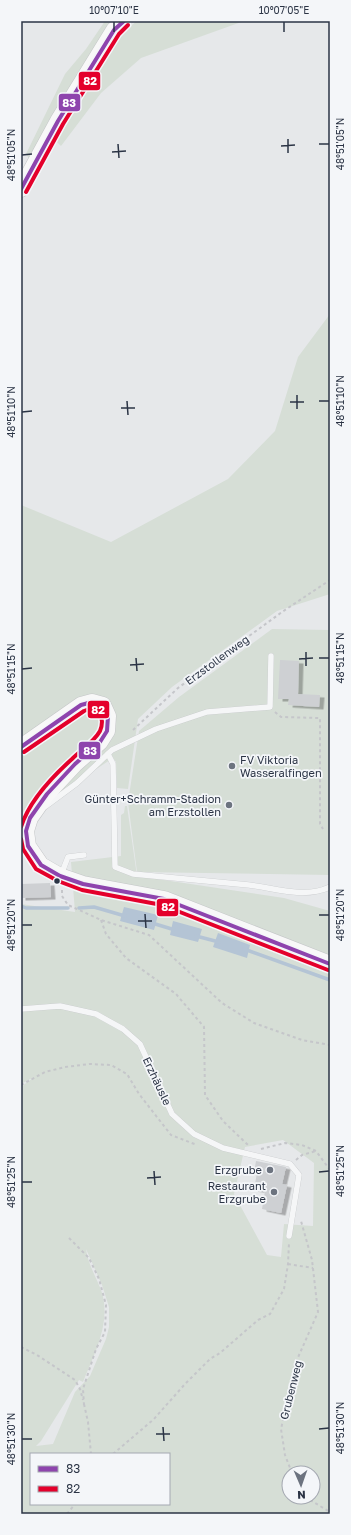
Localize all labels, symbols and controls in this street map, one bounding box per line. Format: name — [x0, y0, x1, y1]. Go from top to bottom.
text: 10°07'10"E — [89, 4, 139, 16]
text: 10°07'05"E — [259, 4, 309, 16]
line badge: 82 — [78, 71, 101, 91]
text: 82 — [83, 74, 97, 87]
line badge: 83 — [58, 93, 81, 112]
text: 83 — [62, 96, 76, 109]
text: 48°51'05"N — [334, 118, 346, 170]
text: 48°51'05"N — [5, 129, 17, 181]
text: 48°51'10"N — [334, 375, 346, 427]
text: 48°51'10"N — [5, 386, 17, 438]
street label: Erzstollenweg — [182, 632, 251, 687]
text: 48°51'15"N — [334, 632, 346, 684]
text: 48°51'15"N — [5, 643, 17, 695]
line badge: 82 — [87, 700, 110, 719]
text: 82 — [91, 703, 105, 716]
line badge: 83 — [78, 741, 101, 760]
text: 83 — [83, 744, 97, 757]
place label: FV Viktoria Wasseralfingen — [240, 753, 322, 779]
marker: FV Viktoria Wasseralfingen — [227, 761, 237, 771]
place label: Günter+Schramm-Stadion am Erzstollen — [84, 792, 221, 818]
marker: Günter+Schramm-Stadion am Erzstollen — [224, 800, 234, 810]
unlabelled marker — [52, 876, 62, 886]
text: 48°51'20"N — [334, 889, 346, 941]
line badge: 82 — [156, 898, 179, 917]
text: 48°51'20"N — [5, 899, 17, 951]
text: 82 — [161, 900, 175, 913]
street label: Erzhäusle — [141, 1054, 174, 1107]
text: 48°51'25"N — [334, 1145, 346, 1197]
text: 48°51'25"N — [5, 1156, 17, 1208]
place label: Erzgrube — [214, 1163, 262, 1176]
marker: Erzgrube — [265, 1165, 275, 1175]
place label: Restaurant Erzgrube — [208, 1179, 266, 1205]
marker: Restaurant Erzgrube — [269, 1187, 279, 1197]
street label: Grubenweg — [277, 1359, 304, 1421]
text: 48°51'30"N — [334, 1402, 346, 1454]
text: 48°51'30"N — [5, 1413, 17, 1465]
legend — [30, 1453, 170, 1505]
text: 83 — [66, 1461, 80, 1476]
north arrow — [281, 1465, 321, 1505]
text: 82 — [66, 1481, 80, 1496]
text: N — [297, 1489, 306, 1502]

